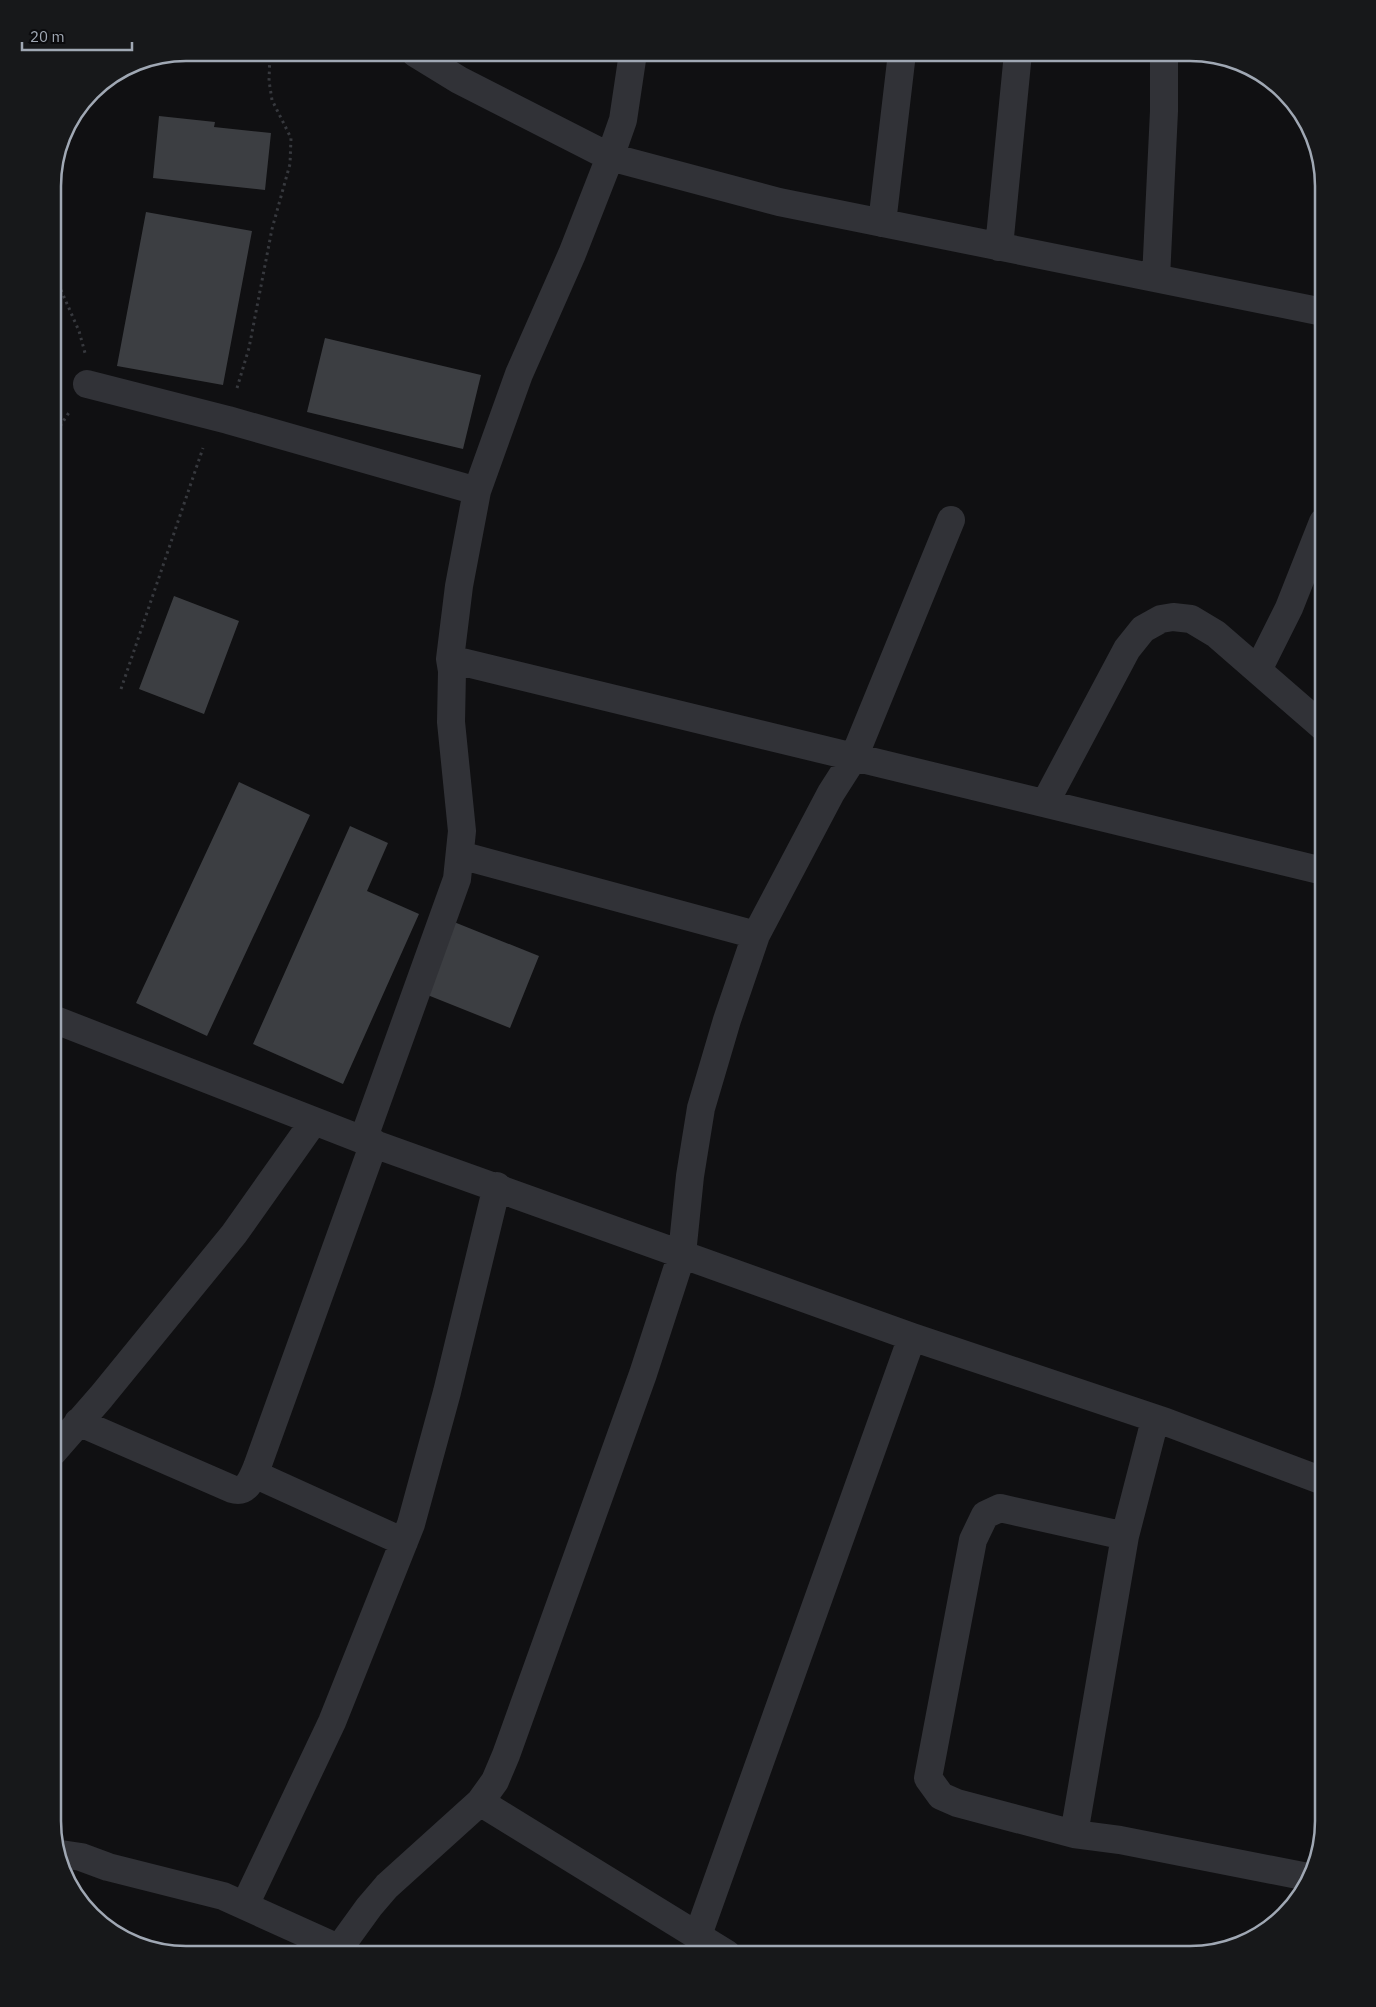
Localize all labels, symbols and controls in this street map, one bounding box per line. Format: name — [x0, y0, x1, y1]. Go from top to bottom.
scale bar — [22, 20, 132, 52]
text: 20 m — [30, 27, 65, 46]

